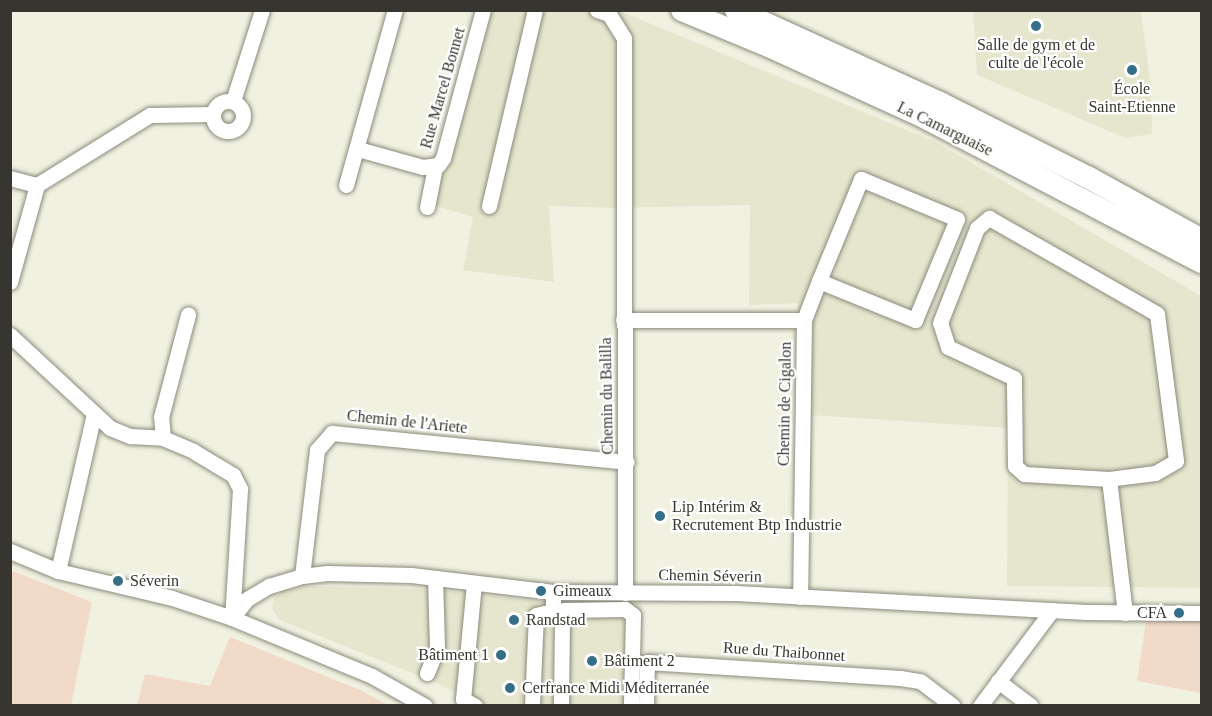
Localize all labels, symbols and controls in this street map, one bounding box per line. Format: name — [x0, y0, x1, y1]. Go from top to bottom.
marker: Salle de gym et de culte de l'école — [1029, 19, 1043, 33]
street label: Rue Marcel Bonnet — [417, 25, 469, 151]
place label: Salle de gym et de culte de l'école — [977, 35, 1095, 73]
marker: École Saint-Etienne — [1125, 63, 1139, 77]
place label: École Saint-Etienne — [1088, 79, 1176, 117]
street label: La Camarguaise — [894, 98, 996, 160]
street label: Chemin du Balilla — [596, 337, 618, 455]
street label: Chemin de Cigalon — [774, 342, 796, 466]
street label: Chemin de l'Ariete — [346, 406, 468, 438]
place label: Lip Intérim & Recrutement Btp Industrie — [672, 497, 842, 535]
marker: Lip Intérim & Recrutement Btp Industrie — [653, 509, 667, 523]
street label: Chemin Séverin — [658, 565, 762, 587]
place label: Séverin — [130, 571, 179, 591]
marker: Séverin — [111, 574, 125, 588]
place label: Gimeaux — [553, 581, 612, 601]
marker: Gimeaux — [534, 584, 548, 598]
place label: CFA — [1137, 603, 1167, 623]
marker: CFA — [1172, 606, 1186, 620]
place label: Randstad — [526, 610, 586, 630]
marker: Randstad — [507, 613, 521, 627]
street label: Rue du Thaibonnet — [722, 638, 846, 666]
place label: Bâtiment 1 — [418, 645, 489, 665]
marker: Bâtiment 1 — [494, 648, 508, 662]
place label: Bâtiment 2 — [604, 651, 675, 671]
marker: Bâtiment 2 — [585, 654, 599, 668]
place label: Cerfrance Midi Méditerranée — [522, 678, 709, 698]
marker: Cerfrance Midi Méditerranée — [503, 681, 517, 695]

